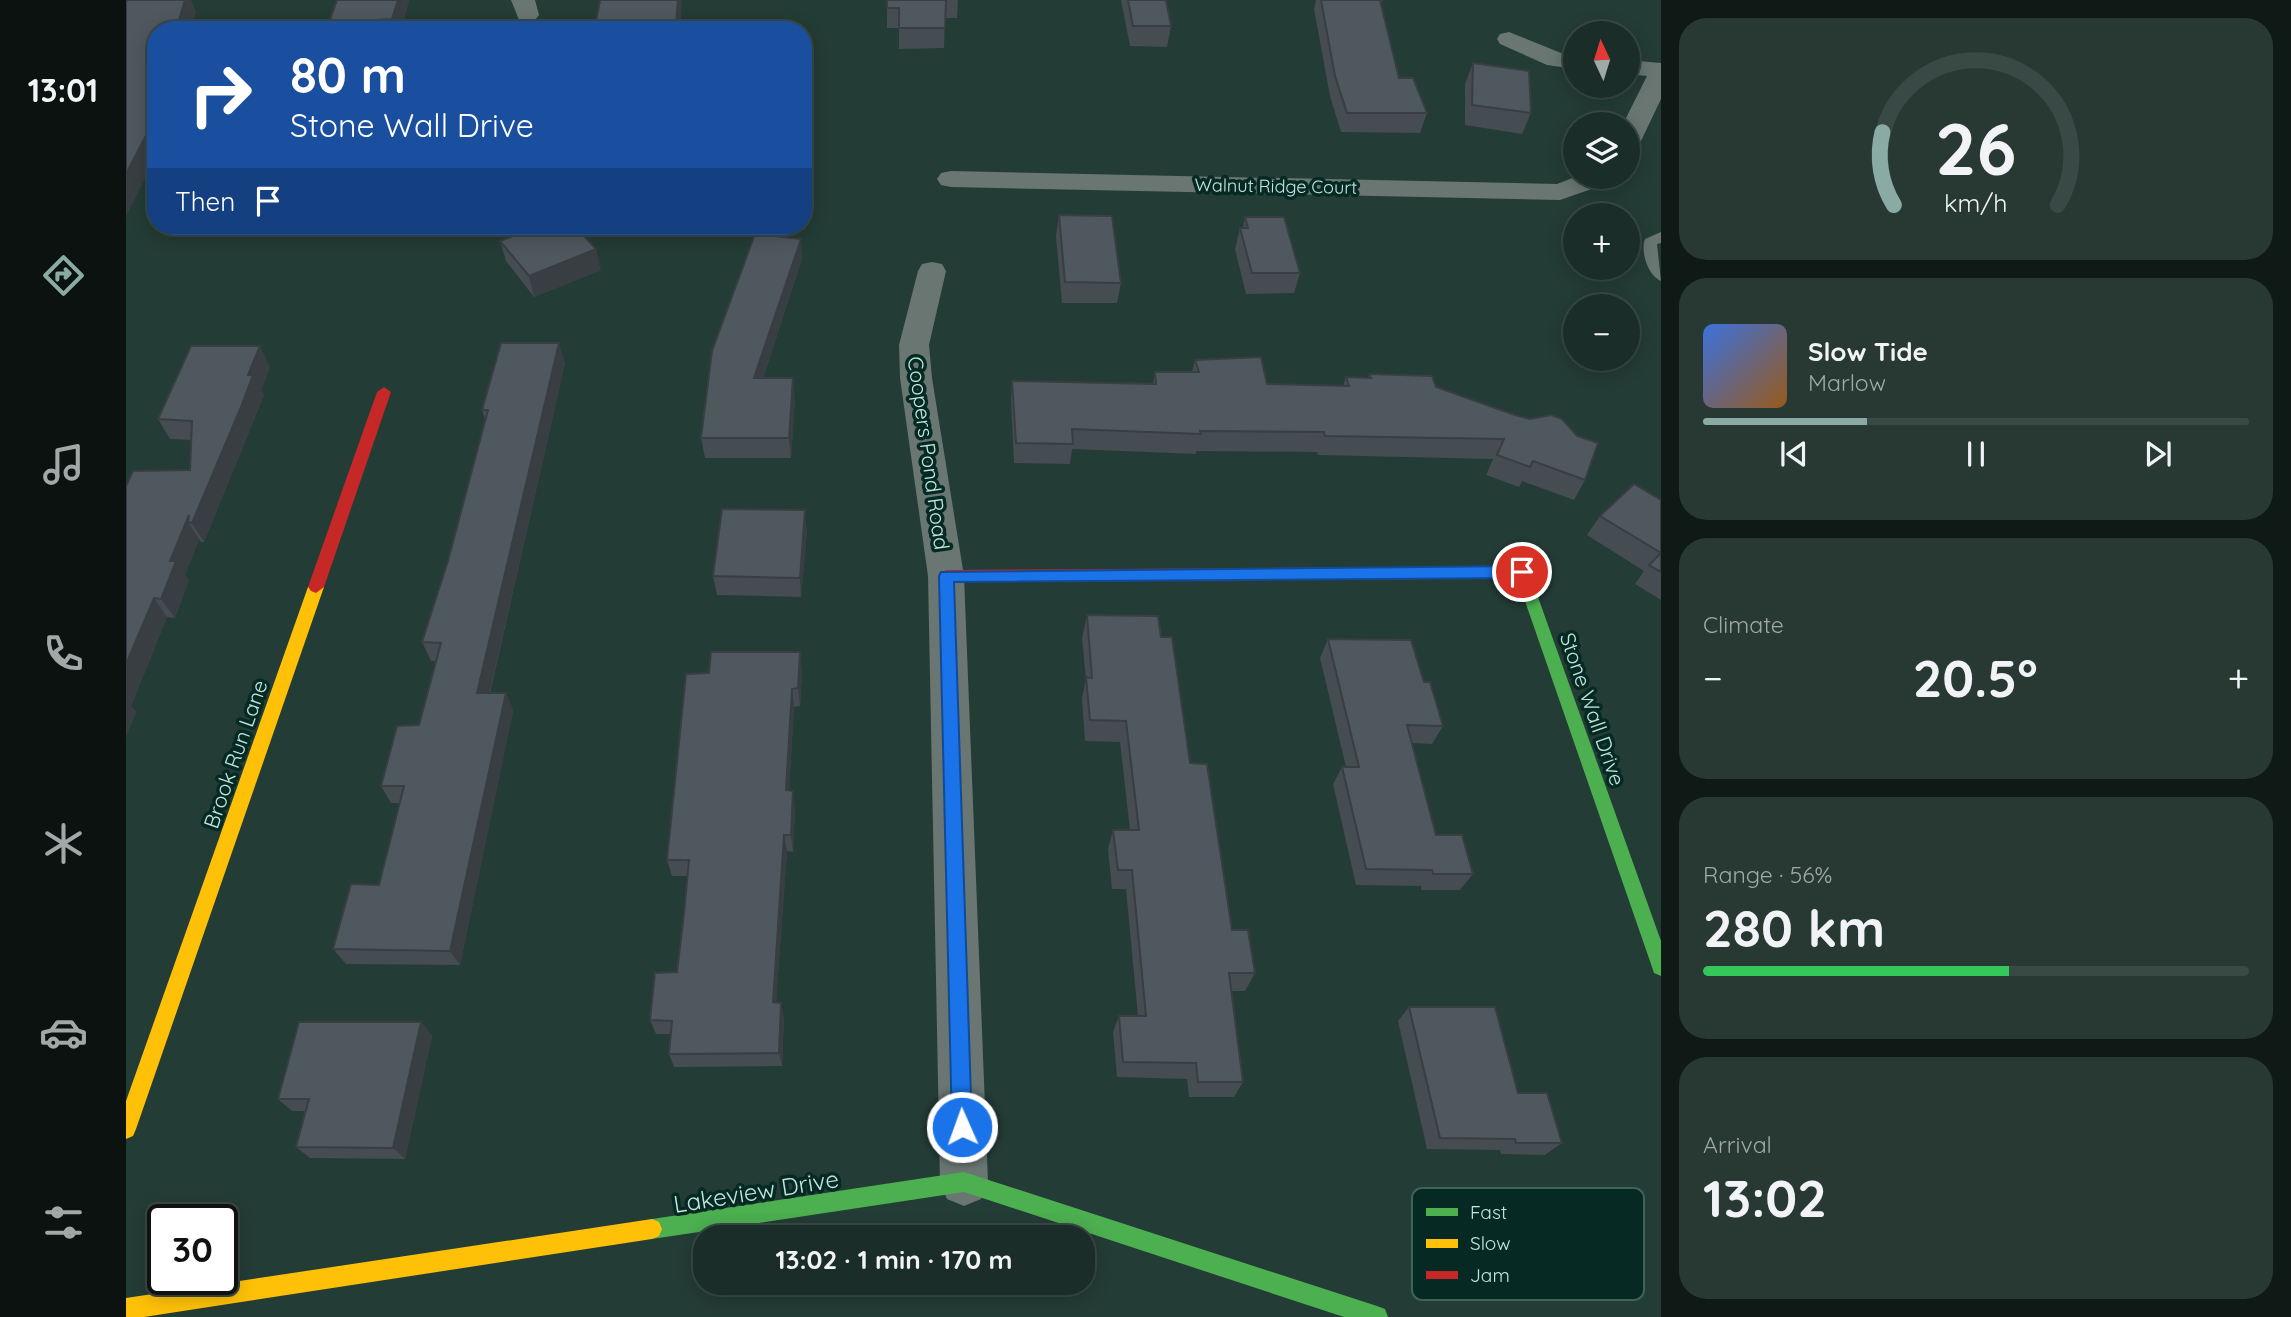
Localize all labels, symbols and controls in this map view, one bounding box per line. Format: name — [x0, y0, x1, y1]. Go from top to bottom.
north arrow — [1563, 21, 1640, 98]
map controls — [1563, 21, 1640, 371]
text: 80 m — [290, 44, 406, 105]
icon: right — [175, 49, 266, 140]
text: 13:01 — [28, 70, 98, 110]
text: 26 — [1935, 102, 2017, 193]
text: Stone Wall Drive — [290, 105, 534, 145]
button: layers — [1563, 112, 1640, 189]
street label: Walnut Ridge Court — [1194, 173, 1358, 199]
icon: arrive — [249, 182, 287, 220]
text: Then — [175, 185, 235, 218]
text: km/h — [1944, 187, 2008, 218]
button: + — [1563, 203, 1640, 280]
icon: directions — [39, 251, 88, 300]
button: − — [1563, 294, 1640, 371]
text: Slow Tide — [1808, 335, 1928, 368]
street label: Coopers Pond Road — [903, 355, 955, 551]
text: Marlow — [1808, 368, 1886, 397]
icon: previous — [1775, 435, 1813, 473]
icon: pause — [1957, 435, 1995, 473]
icon: next — [2139, 435, 2177, 473]
icon: music — [39, 440, 88, 489]
pin — [1492, 542, 1552, 602]
icon: arrive — [1503, 553, 1541, 591]
text: Climate — [1703, 610, 1784, 639]
icon: phone — [39, 629, 88, 678]
street label: Stone Wall Drive — [1555, 629, 1631, 789]
text: 20.5° — [1913, 645, 2038, 710]
text: − — [1703, 654, 1723, 702]
text: + — [2228, 654, 2249, 702]
street label: Brook Run Lane — [197, 676, 273, 832]
icon: climate — [39, 819, 88, 868]
text: Range · 56% — [1703, 860, 1832, 889]
text: 280 km — [1703, 895, 1885, 960]
icon: car — [39, 1008, 88, 1057]
position arrow — [925, 1090, 999, 1164]
text: Arrival — [1703, 1130, 1772, 1159]
street label: Lakeview Drive — [671, 1163, 841, 1219]
text: 13:02 — [1703, 1165, 1827, 1230]
legend — [1412, 1188, 1644, 1300]
icon: filters — [39, 1198, 88, 1247]
text: Fast — [1470, 1200, 1507, 1224]
speed limit sign: 30 — [147, 1204, 238, 1295]
text: Slow — [1470, 1231, 1511, 1255]
text: 13:02 · 1 min · 170 m — [775, 1243, 1013, 1276]
text: Jam — [1470, 1263, 1510, 1287]

